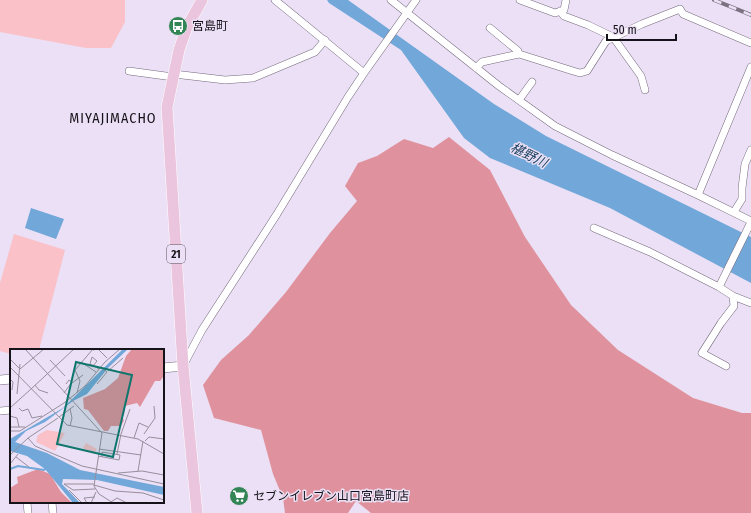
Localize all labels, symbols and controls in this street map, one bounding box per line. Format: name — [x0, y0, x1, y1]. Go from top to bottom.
bus stop icon: 宮島町 — [167, 15, 189, 37]
scale bar — [607, 16, 676, 42]
place label: 宮島町 — [192, 19, 228, 33]
text: 50 m — [613, 23, 637, 37]
district label: MIYAJIMACHO — [69, 110, 157, 127]
water label: 椹野川 — [508, 140, 552, 171]
road number: 21 — [167, 245, 185, 263]
inset map — [10, 349, 164, 503]
supermarket icon: セブンイレブン山口宮島町店 — [228, 485, 250, 507]
place label: セブンイレブン山口宮島町店 — [253, 489, 409, 503]

